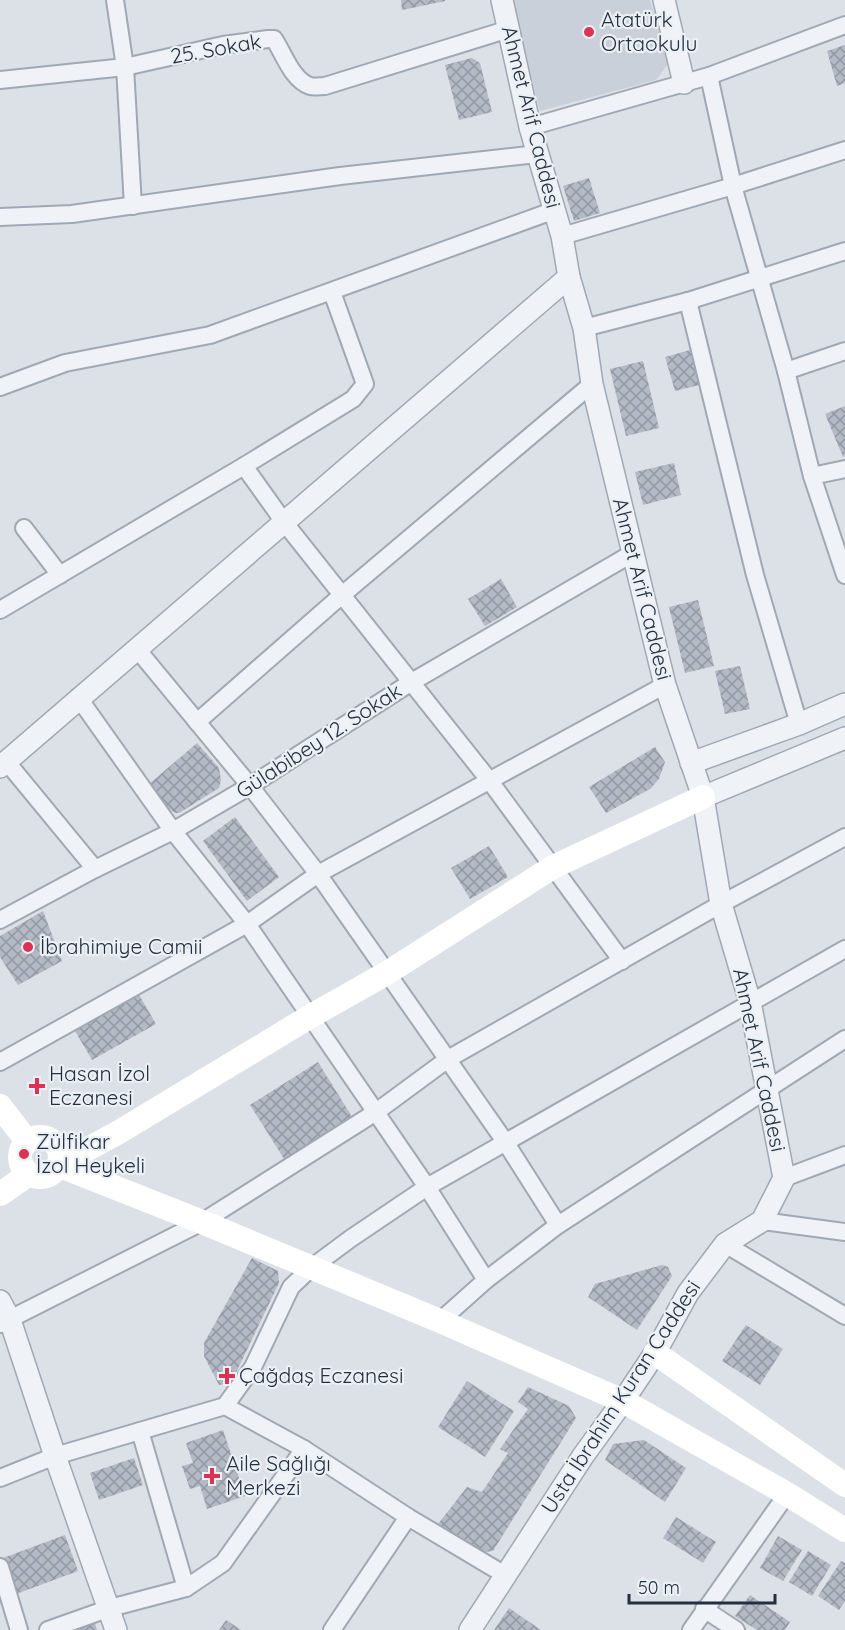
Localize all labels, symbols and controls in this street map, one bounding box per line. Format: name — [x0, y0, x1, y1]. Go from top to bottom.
place label: Atatürk Ortaokulu — [601, 6, 697, 56]
street label: Ahmet Arif Caddesi — [497, 23, 567, 211]
marker: Atatürk Ortaokulu — [582, 25, 596, 39]
street label: 25. Sokak — [168, 27, 263, 69]
street label: Ahmet Arif Caddesi — [608, 495, 678, 683]
street label: Gülabibey 12. Sokak — [231, 677, 406, 803]
place label: İbrahimiye Camii — [40, 933, 203, 959]
marker: İbrahimiye Camii — [21, 940, 35, 954]
street label: Ahmet Arif Caddesi — [728, 966, 792, 1154]
place label: Hasan İzol Eczanesi — [49, 1060, 150, 1110]
marker: Hasan İzol Eczanesi — [30, 1079, 44, 1093]
place label: Zülfikar İzol Heykeli — [36, 1128, 145, 1178]
marker: Zülfikar İzol Heykeli — [17, 1147, 31, 1161]
street label: Usta İbrahim Kuran Caddesi — [535, 1275, 705, 1518]
place label: Çağdaş Eczanesi — [239, 1362, 403, 1388]
marker: Çağdaş Eczanesi — [220, 1369, 234, 1383]
place label: Aile Sağlığı Merkezi — [226, 1450, 331, 1500]
marker: Aile Sağlığı Merkezi — [203, 1467, 221, 1485]
scale bar — [629, 1567, 774, 1605]
text: 50 m — [638, 1576, 680, 1599]

